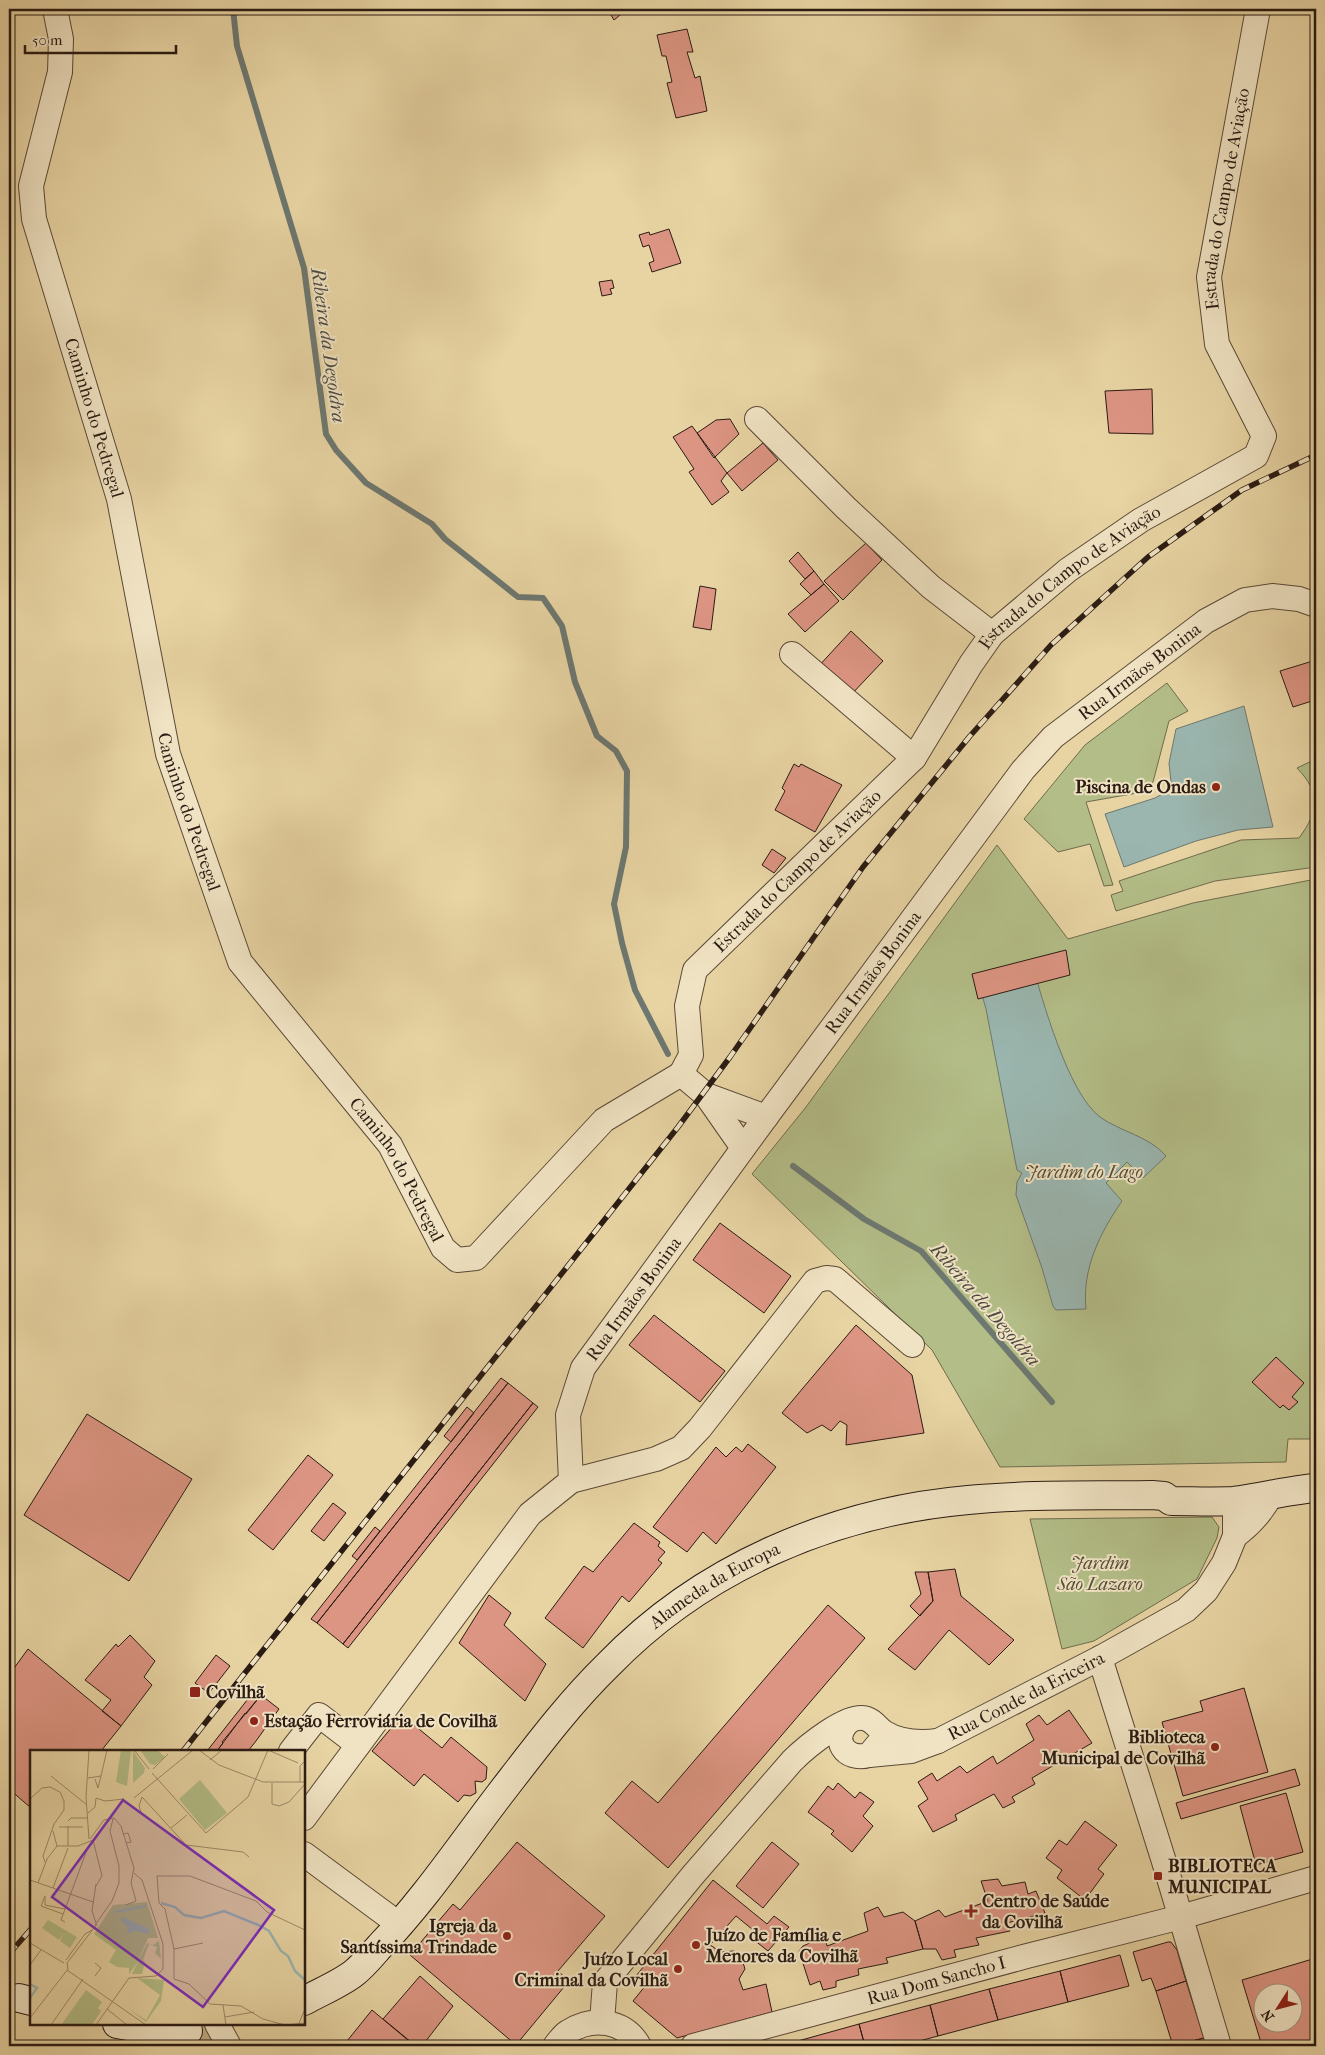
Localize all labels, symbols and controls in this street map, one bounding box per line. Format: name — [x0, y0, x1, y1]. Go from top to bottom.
scale bar — [25, 22, 176, 54]
text: 50 m — [32, 31, 63, 49]
street label: Estrada do Campo de Aviação — [1199, 86, 1254, 311]
water label: Ribeira da Degoldra — [306, 264, 350, 424]
street label: Caminho do Pedregal — [60, 336, 128, 500]
street label: Estrada do Campo de Aviação — [974, 501, 1165, 654]
street label: Rua Irmãos Bonina — [1074, 618, 1206, 725]
street label: Caminho do Pedregal — [153, 731, 225, 894]
place label: Piscina de Ondas — [1075, 777, 1206, 798]
marker: Piscina de Ondas — [1210, 781, 1222, 793]
street label: Estrada do Campo de Aviação — [710, 785, 886, 957]
street label: Rua Irmãos Bonina — [821, 906, 926, 1038]
street label: Caminho do Pedregal — [345, 1094, 448, 1246]
park label: Jardim do Lago — [1025, 1162, 1143, 1183]
street label: Rua Irmãos Bonina — [582, 1233, 686, 1365]
water label: Ribeira da Degoldra — [924, 1237, 1045, 1371]
street label: Alameda da Europa — [645, 1538, 784, 1634]
park label: Jardim São Lazaro — [1056, 1553, 1143, 1595]
street label: Rua Conde da Ericeira — [944, 1647, 1109, 1745]
place label: Covilhã — [206, 1682, 265, 1703]
marker: Covilhã — [188, 1685, 202, 1699]
place label: Estação Ferroviária de Covilhã — [264, 1711, 498, 1732]
marker: Estação Ferroviária de Covilhã — [248, 1715, 260, 1727]
place label: Biblioteca Municipal de Covilhã — [1040, 1727, 1206, 1769]
marker: Biblioteca Municipal de Covilhã — [1209, 1741, 1221, 1753]
inset map — [30, 1750, 305, 2025]
place label: BIBLIOTECA MUNICIPAL — [1167, 1856, 1278, 1898]
marker: BIBLIOTECA MUNICIPAL — [1152, 1870, 1164, 1882]
place label: Centro de Saúde da Covilhã — [982, 1891, 1109, 1933]
marker: Centro de Saúde da Covilhã — [964, 1904, 978, 1918]
place label: Igreja da Santíssima Trindade — [340, 1916, 498, 1958]
place label: Juízo de Família e Menores da Covilhã — [704, 1925, 859, 1967]
marker: Igreja da Santíssima Trindade — [501, 1930, 513, 1942]
marker: Juízo de Família e Menores da Covilhã — [690, 1939, 702, 1951]
place label: Juízo Local Criminal da Covilhã — [514, 1949, 669, 1991]
street label: Rua Dom Sancho I — [865, 1952, 1008, 2010]
marker: Juízo Local Criminal da Covilhã — [672, 1963, 684, 1975]
north arrow — [1252, 1982, 1302, 2032]
text: N — [1258, 2006, 1278, 2025]

